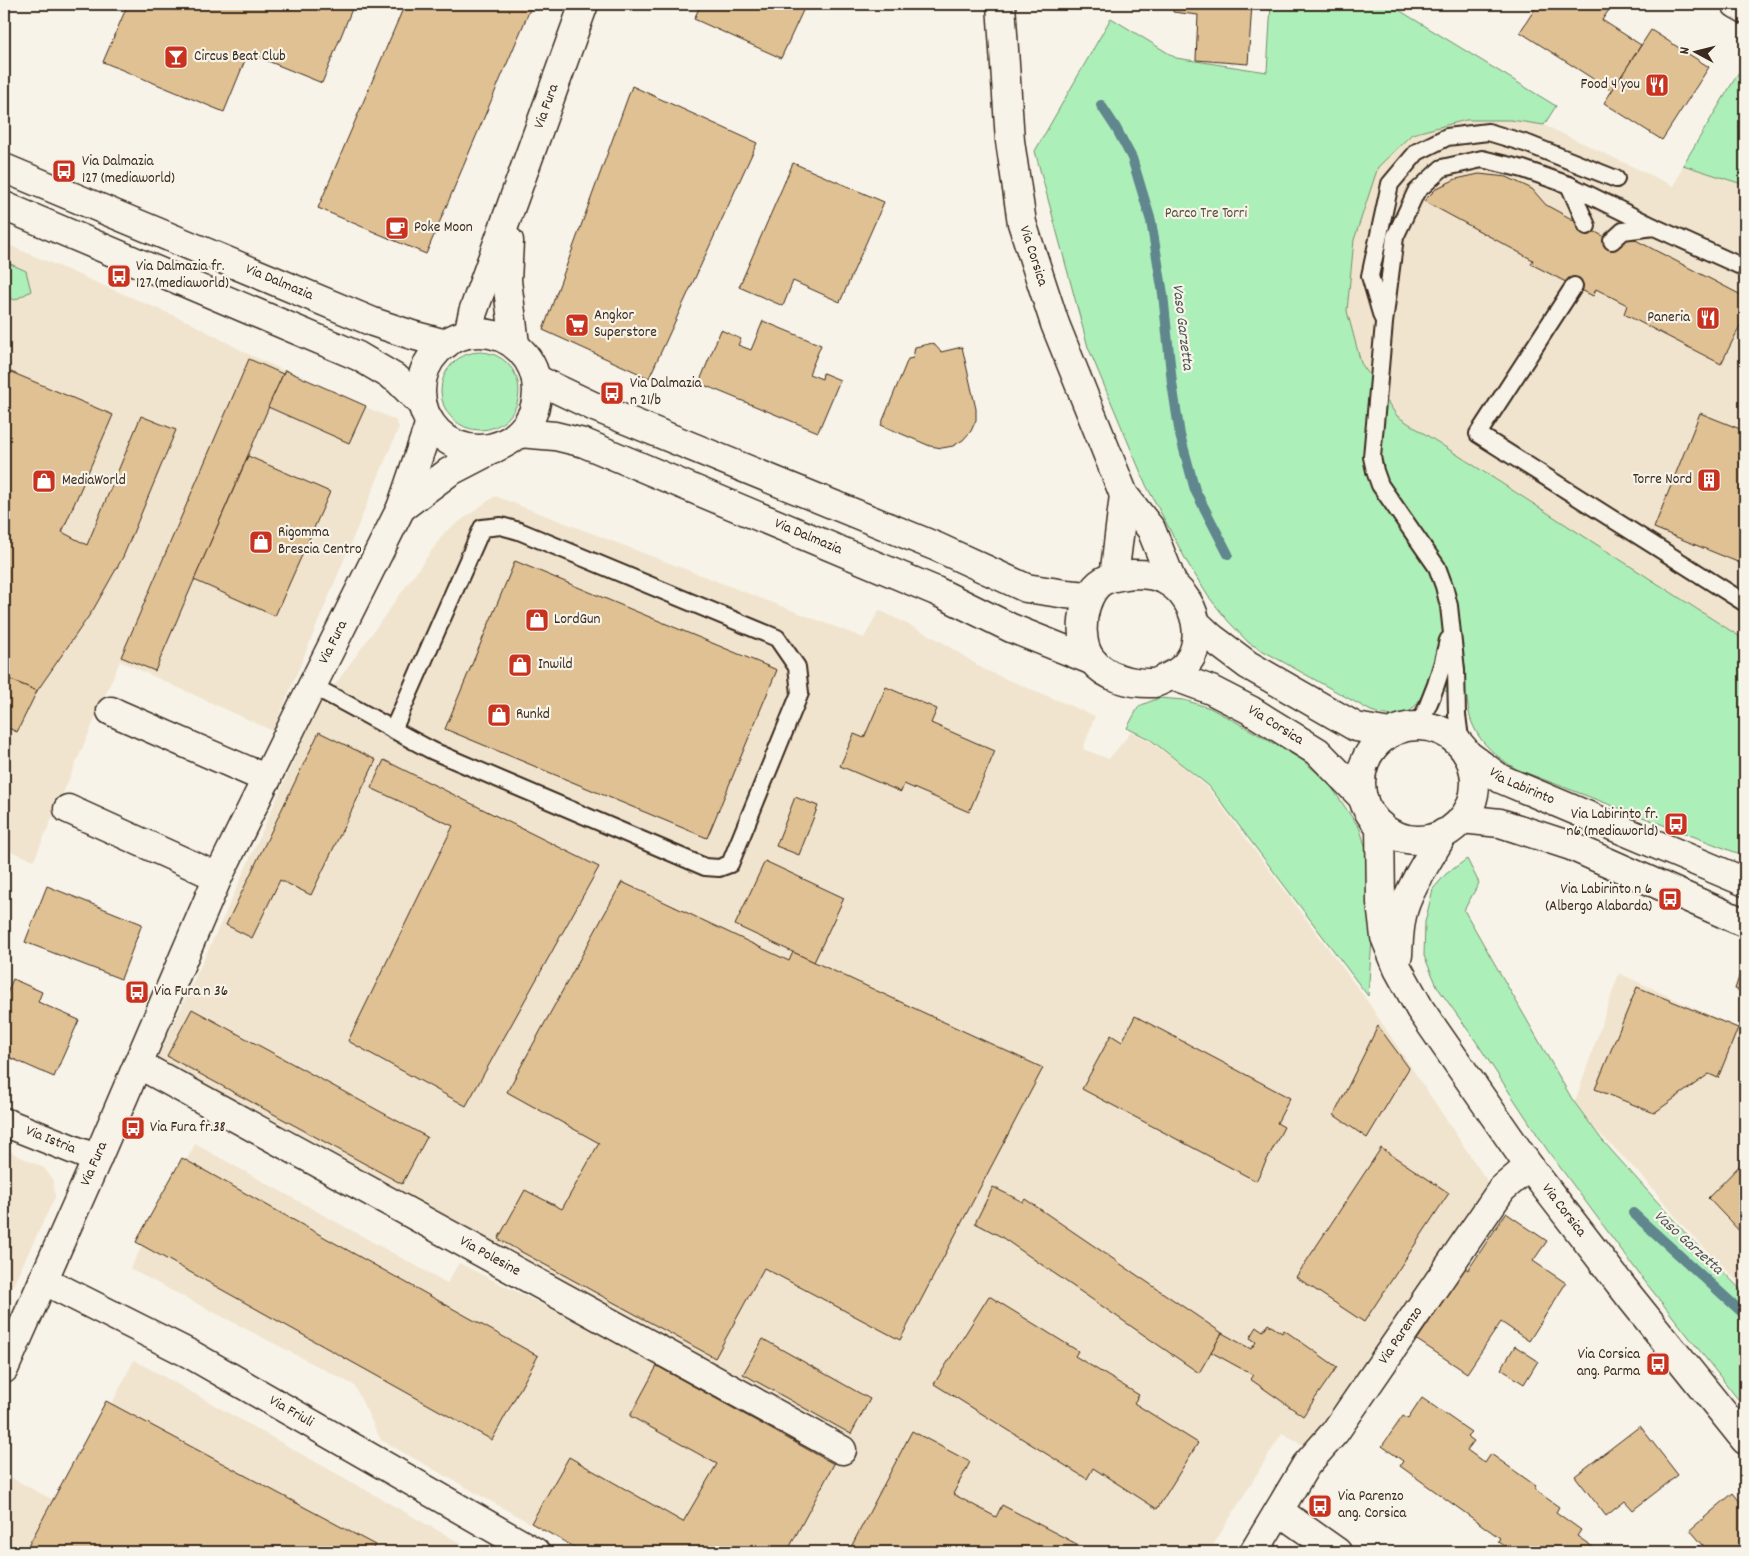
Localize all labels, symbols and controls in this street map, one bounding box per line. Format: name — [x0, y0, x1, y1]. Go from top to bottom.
north arrow — [1672, 28, 1722, 78]
bar icon: Circus Beat Club — [163, 44, 189, 70]
place label: Circus Beat Club — [194, 46, 286, 68]
text: N — [1675, 46, 1695, 55]
restaurant icon: Food 4 you — [1644, 72, 1670, 98]
place label: Food 4 you — [1581, 74, 1640, 96]
street label: Via Fura — [529, 80, 566, 132]
place label: Via Dalmazia 127 (mediaworld) — [82, 151, 175, 190]
bus stop icon: Via Dalmazia 127 (mediaworld) — [51, 158, 77, 184]
park label: Parco Tre Torri — [1165, 203, 1247, 225]
cafe icon: Poke Moon — [384, 215, 410, 241]
place label: Poke Moon — [414, 217, 473, 239]
street label: Via Corsica — [1013, 223, 1053, 290]
place label: Via Dalmazia fr. 127 (mediaworld) — [136, 256, 229, 295]
street label: Via Dalmazia — [242, 259, 317, 307]
bus stop icon: Via Dalmazia fr. 127 (mediaworld) — [106, 263, 132, 289]
water label: Vaso Garzetta — [1165, 283, 1199, 373]
place label: Angkor Superstore — [594, 305, 657, 344]
restaurant icon: Paneria — [1695, 305, 1721, 331]
place label: Paneria — [1647, 307, 1691, 329]
supermarket icon: Angkor Superstore — [564, 312, 590, 338]
place label: Via Dalmazia n 21/b — [630, 373, 703, 412]
bus stop icon: Via Dalmazia n 21/b — [599, 380, 625, 406]
building icon: Torre Nord — [1696, 467, 1722, 493]
shop icon: MediaWorld — [31, 468, 57, 494]
place label: Torre Nord — [1633, 469, 1692, 491]
place label: MediaWorld — [62, 470, 126, 492]
street label: Via Dalmazia — [771, 513, 846, 562]
place label: Rigomma Brescia Centro — [278, 522, 362, 561]
shop icon: Rigomma Brescia Centro — [248, 529, 274, 555]
shop icon: LordGun — [524, 607, 550, 633]
place label: LordGun — [554, 609, 600, 631]
street label: Via Fura — [314, 616, 354, 668]
shop icon: Inwild — [507, 652, 533, 678]
place label: Inwild — [538, 654, 573, 676]
street label: Via Corsica — [1243, 700, 1308, 752]
shop icon: Runkd — [486, 702, 512, 728]
place label: Runkd — [516, 704, 550, 726]
street label: Via Labirinto — [1484, 762, 1558, 811]
place label: Via Labirinto fr. n6 (mediaworld) — [1567, 804, 1658, 843]
bus stop icon: Via Labirinto fr. n6 (mediaworld) — [1663, 811, 1689, 837]
place label: Via Labirinto n 6 (Albergo Alabarda) — [1545, 879, 1652, 918]
bus stop icon: Via Labirinto n 6 (Albergo Alabarda) — [1657, 886, 1683, 912]
bus stop icon: Via Fura n 36 — [124, 979, 150, 1005]
place label: Via Fura n 36 — [154, 981, 228, 1003]
bus stop icon: Via Fura fr.38 — [120, 1115, 146, 1141]
place label: Via Fura fr.38 — [150, 1117, 226, 1139]
street label: Via Istria — [22, 1121, 80, 1161]
street label: Via Fura — [75, 1138, 114, 1190]
street label: Via Corsica — [1536, 1179, 1592, 1243]
water label: Vaso Garzetta — [1648, 1205, 1729, 1282]
street label: Via Polesine — [455, 1231, 525, 1283]
street label: Via Parenzo — [1373, 1302, 1429, 1369]
place label: Via Corsica ang. Parma — [1577, 1344, 1641, 1383]
bus stop icon: Via Corsica ang. Parma — [1645, 1351, 1671, 1377]
street label: Via Friuli — [265, 1390, 318, 1434]
place label: Via Parenzo ang. Corsica — [1338, 1486, 1407, 1525]
bus stop icon: Via Parenzo ang. Corsica — [1307, 1493, 1333, 1519]

